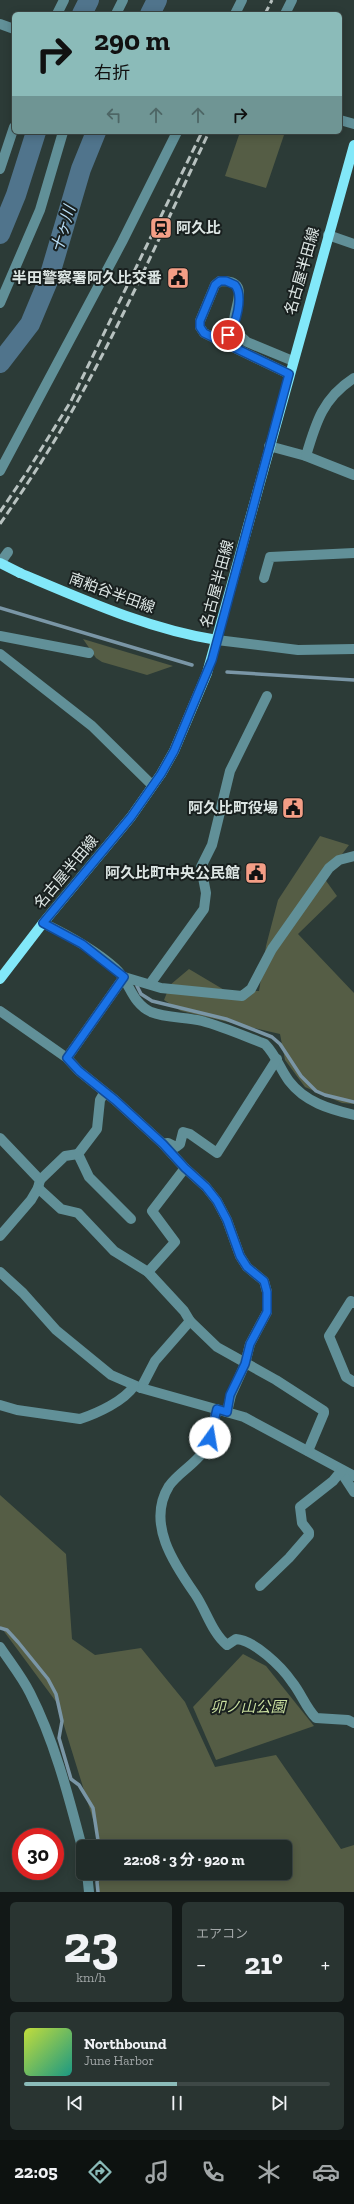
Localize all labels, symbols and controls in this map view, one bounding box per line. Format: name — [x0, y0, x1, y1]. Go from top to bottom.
text: 290 m — [94, 24, 170, 57]
icon: right — [28, 28, 80, 80]
text: 右折 — [94, 62, 130, 84]
icon: left — [103, 104, 125, 126]
icon: ahead — [145, 104, 167, 126]
icon: ahead — [187, 104, 209, 126]
icon: right — [229, 104, 251, 126]
water label: 十ヶ川 — [47, 201, 80, 255]
station icon: 阿久比 — [148, 215, 174, 241]
place label: 阿久比 — [176, 219, 221, 237]
street label: 名古屋半田線 — [281, 225, 323, 317]
public building icon: 半田警察署阿久比交番 — [165, 265, 191, 291]
place label: 半田警察署阿久比交番 — [12, 269, 162, 287]
pin — [211, 318, 245, 352]
icon: arrive — [217, 324, 239, 346]
street label: 名古屋半田線 — [197, 538, 237, 630]
street label: 南粕谷半田線 — [67, 569, 157, 617]
public building icon: 阿久比町役場 — [280, 795, 306, 821]
place label: 阿久比町役場 — [188, 799, 278, 817]
street label: 名古屋半田線 — [30, 832, 102, 912]
public building icon: 阿久比町中央公民館 — [243, 860, 269, 886]
place label: 阿久比町中央公民館 — [105, 864, 240, 882]
position arrow — [189, 1417, 231, 1459]
park label: 卯ノ山公園 — [210, 1698, 287, 1716]
speed limit sign: 30 — [12, 1828, 64, 1880]
text: 22:08 · 3 分 · 920 m — [123, 1851, 245, 1869]
text: 23 — [63, 1913, 119, 1975]
text: エアコン — [196, 1926, 248, 1941]
text: 21° — [244, 1946, 283, 1982]
text: − — [196, 1951, 206, 1978]
text: + — [321, 1951, 330, 1978]
text: km/h — [76, 1970, 106, 1985]
text: Northbound — [84, 2035, 167, 2053]
text: June Harbor — [84, 2053, 154, 2068]
icon: previous — [64, 2092, 86, 2114]
icon: pause — [166, 2092, 188, 2114]
icon: next — [268, 2092, 290, 2114]
icon: directions — [86, 2158, 114, 2186]
icon: music — [143, 2158, 171, 2186]
icon: phone — [199, 2158, 227, 2186]
icon: climate — [255, 2158, 283, 2186]
icon: car — [312, 2158, 340, 2186]
text: 22:05 — [14, 2161, 58, 2183]

